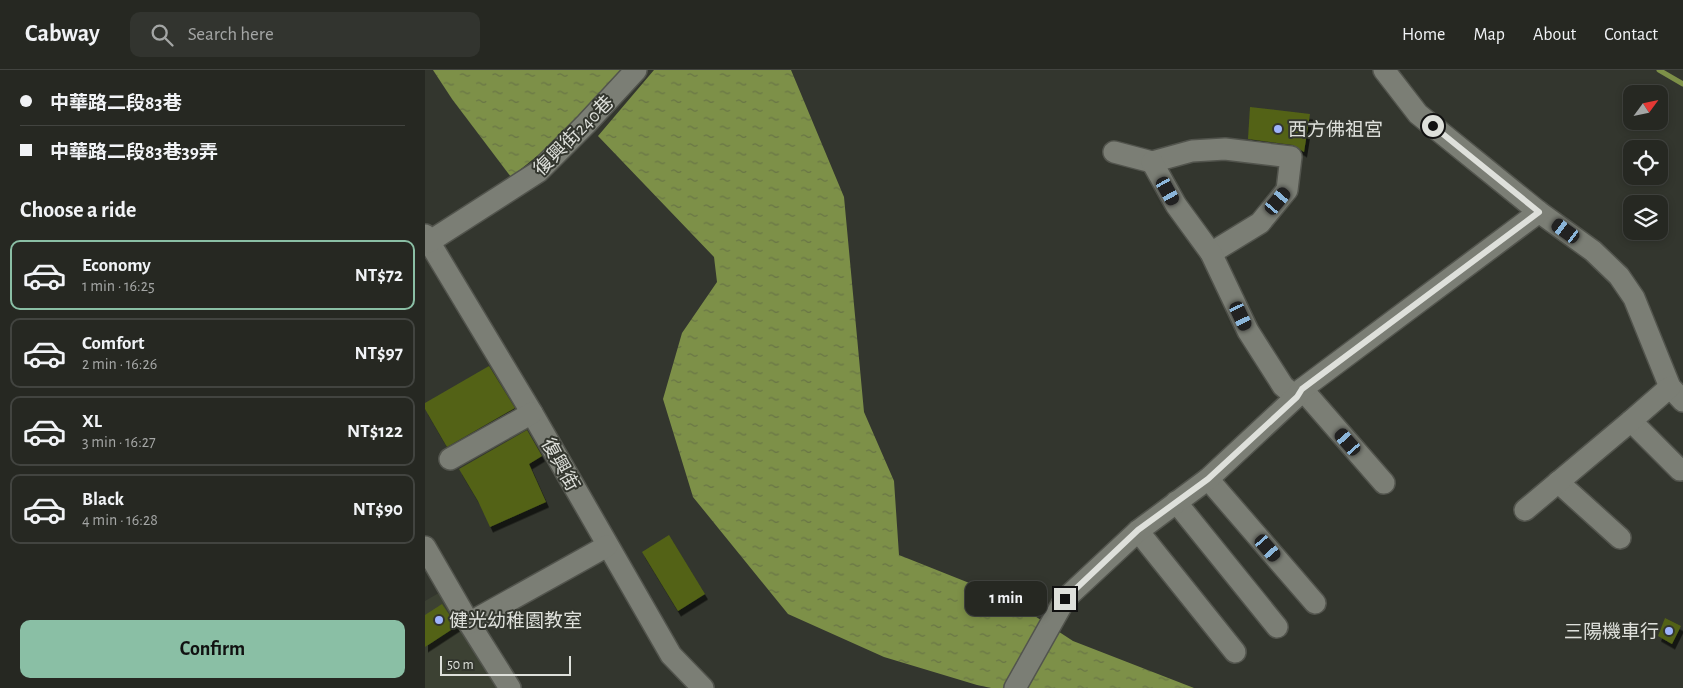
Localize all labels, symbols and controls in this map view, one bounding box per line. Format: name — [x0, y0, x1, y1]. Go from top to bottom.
search box — [130, 12, 480, 57]
icon: search — [148, 21, 176, 49]
text: Cabway — [25, 22, 100, 46]
text: Search here — [188, 25, 274, 44]
text: Home — [1402, 26, 1445, 44]
text: Map — [1473, 26, 1505, 44]
text: About — [1533, 26, 1576, 44]
text: Contact — [1604, 26, 1658, 44]
north arrow — [1623, 85, 1667, 130]
map controls — [1623, 85, 1668, 240]
street label: 復興街240巷 — [529, 91, 617, 179]
text: 中華路二段83巷 — [50, 94, 182, 113]
route start — [1422, 115, 1444, 137]
place label: 西方佛祖宮 — [1288, 119, 1383, 140]
marker: 西方佛祖宮 — [1272, 123, 1284, 135]
button: locate — [1623, 140, 1668, 185]
text: 中華路二段83巷39弄 — [50, 143, 218, 162]
car — [1154, 174, 1181, 208]
car — [1262, 185, 1293, 217]
button: layers — [1623, 195, 1668, 240]
text: Choose a ride — [20, 199, 136, 221]
car — [1549, 216, 1582, 246]
icon: car — [22, 253, 67, 298]
text: Economy — [82, 256, 151, 275]
text: NT$72 — [355, 266, 403, 285]
text: 1 min · 16:25 — [82, 278, 155, 294]
car — [1227, 299, 1254, 333]
icon: car — [22, 331, 67, 376]
text: Comfort — [82, 334, 144, 353]
text: NT$97 — [354, 344, 403, 363]
text: 2 min · 16:26 — [82, 356, 157, 372]
icon: car — [22, 409, 67, 454]
text: XL — [82, 412, 102, 431]
text: NT$122 — [347, 422, 403, 441]
car — [1332, 426, 1363, 458]
text: 3 min · 16:27 — [82, 434, 156, 450]
street label: 復興街 — [538, 435, 583, 494]
icon: car — [22, 487, 67, 532]
text: Black — [82, 490, 124, 509]
text: NT$90 — [353, 500, 403, 519]
text: 4 min · 16:28 — [82, 512, 158, 528]
car — [1252, 532, 1283, 564]
callout: 1 min — [965, 582, 1047, 616]
route end — [1054, 588, 1076, 610]
text: 1 min — [989, 590, 1023, 606]
place label: 健光幼稚園教室 — [449, 610, 582, 631]
marker: 健光幼稚園教室 — [433, 614, 445, 626]
button: Confirm — [20, 620, 405, 678]
place label: 三陽機車行 — [1564, 621, 1659, 642]
marker: 三陽機車行 — [1663, 625, 1675, 637]
scale bar — [440, 653, 571, 676]
text: 50 m — [447, 658, 474, 672]

